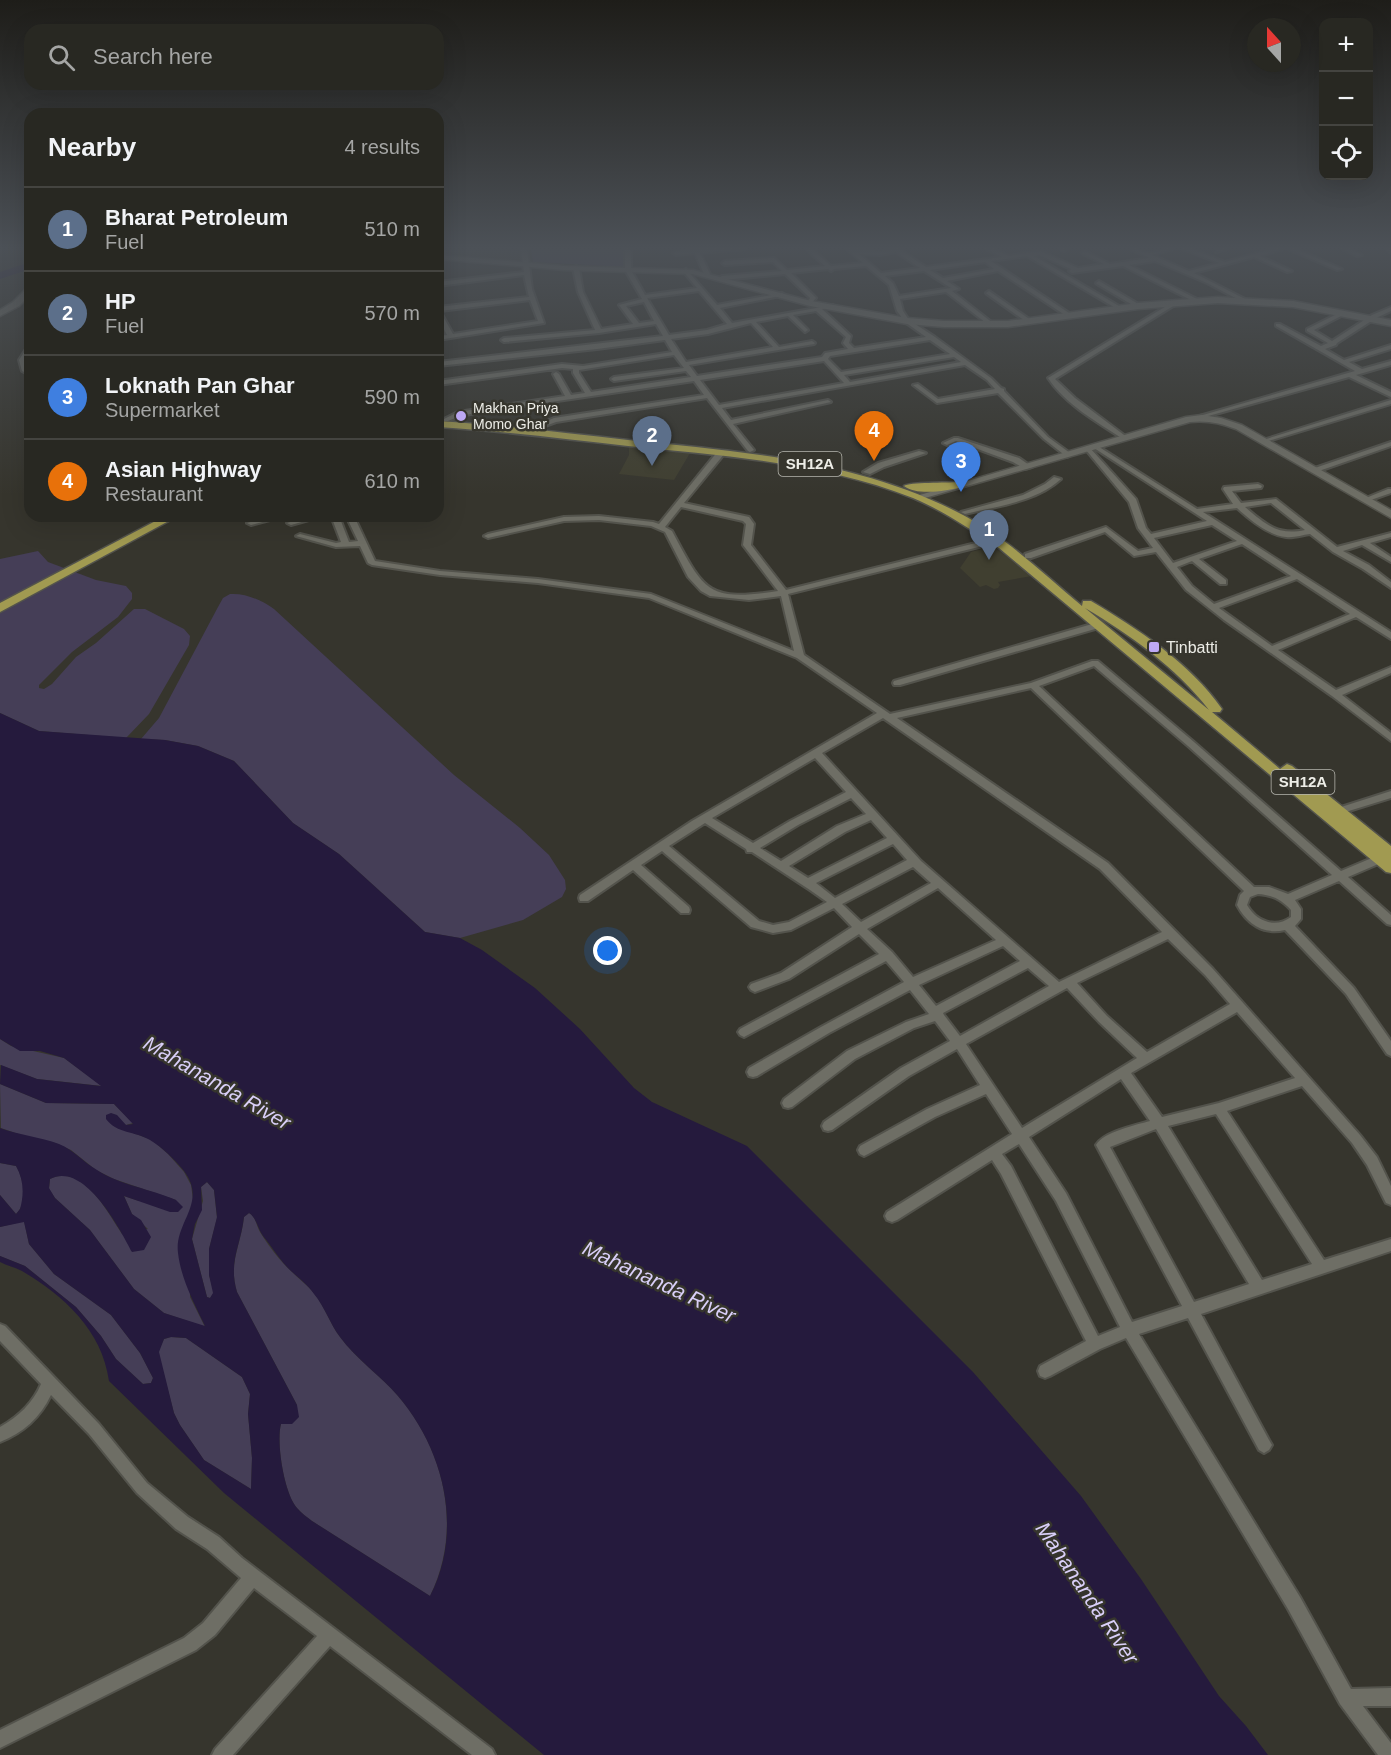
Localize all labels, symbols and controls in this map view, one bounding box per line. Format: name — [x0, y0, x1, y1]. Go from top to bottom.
north arrow — [1247, 18, 1301, 72]
map controls — [1319, 18, 1373, 180]
button: + — [1319, 18, 1373, 72]
search box — [24, 24, 444, 90]
icon: search — [45, 41, 78, 74]
text: Search here — [93, 44, 213, 69]
button: − — [1319, 72, 1373, 126]
button: locate — [1319, 126, 1373, 180]
text: Nearby — [48, 132, 136, 162]
text: 4 results — [344, 136, 420, 158]
text: Bharat Petroleum — [105, 205, 288, 230]
text: 1 — [62, 218, 73, 240]
text: 510 m — [364, 218, 420, 240]
text: Fuel — [105, 231, 144, 253]
text: HP — [105, 289, 136, 314]
text: 2 — [62, 302, 73, 324]
text: 570 m — [364, 302, 420, 324]
text: Fuel — [105, 315, 144, 337]
text: Loknath Pan Ghar — [105, 373, 294, 398]
text: 3 — [62, 386, 73, 408]
text: 590 m — [364, 386, 420, 408]
text: Supermarket — [105, 399, 220, 421]
place label: Makhan Priya Momo Ghar — [473, 400, 559, 432]
marker: Makhan Priya Momo Ghar — [454, 409, 468, 423]
pin: 4 — [854, 412, 894, 461]
pin: 2 — [632, 416, 672, 466]
pin: 3 — [942, 442, 980, 492]
road number: SH12A — [778, 452, 842, 476]
text: Asian Highway — [105, 457, 261, 482]
text: 4 — [62, 470, 73, 492]
text: 610 m — [364, 470, 420, 492]
text: Restaurant — [105, 483, 203, 505]
pin: 1 — [970, 510, 1008, 560]
place label: Tinbatti — [1166, 639, 1218, 656]
marker: Tinbatti — [1147, 640, 1161, 654]
road number: SH12A — [1272, 770, 1334, 794]
your location — [593, 936, 622, 965]
water label: Mahananda River — [140, 1031, 296, 1134]
water label: Mahananda River — [579, 1236, 740, 1327]
water label: Mahananda River — [1032, 1518, 1144, 1669]

